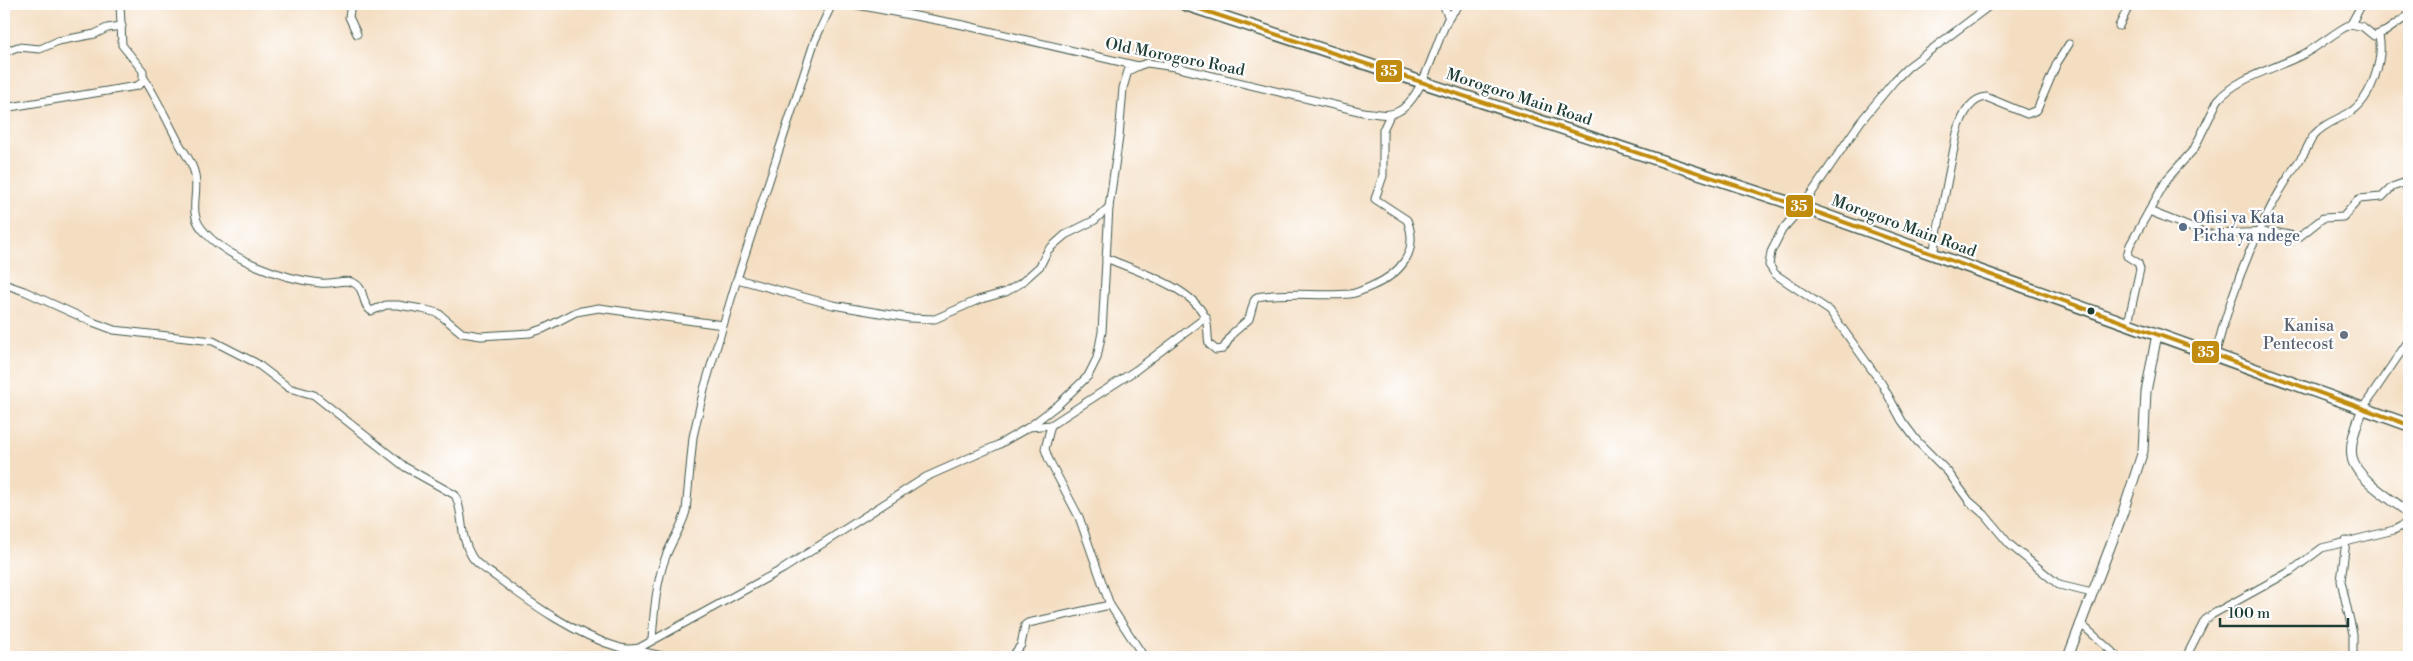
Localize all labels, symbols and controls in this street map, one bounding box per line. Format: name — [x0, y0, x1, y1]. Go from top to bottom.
street label: Old Morogoro Road — [1103, 34, 1247, 80]
line badge: 35 — [1375, 59, 1403, 83]
text: 35 — [1380, 63, 1398, 81]
street label: Morogoro Main Road — [1443, 64, 1595, 130]
street label: Morogoro Main Road — [1829, 191, 1979, 261]
line badge: 35 — [1785, 194, 1814, 218]
text: 35 — [1790, 198, 1808, 216]
place label: Ofisi ya Kata Picha ya ndege — [2193, 208, 2300, 246]
marker: Ofisi ya Kata Picha ya ndege — [2177, 221, 2189, 233]
unlabelled marker — [2086, 306, 2096, 316]
place label: Kanisa Pentecost — [2263, 316, 2335, 354]
marker: Kanisa Pentecost — [2338, 329, 2350, 341]
line badge: 35 — [2191, 340, 2220, 364]
text: 35 — [2197, 344, 2215, 362]
scale bar — [2220, 596, 2348, 628]
text: 100 m — [2228, 604, 2270, 623]

